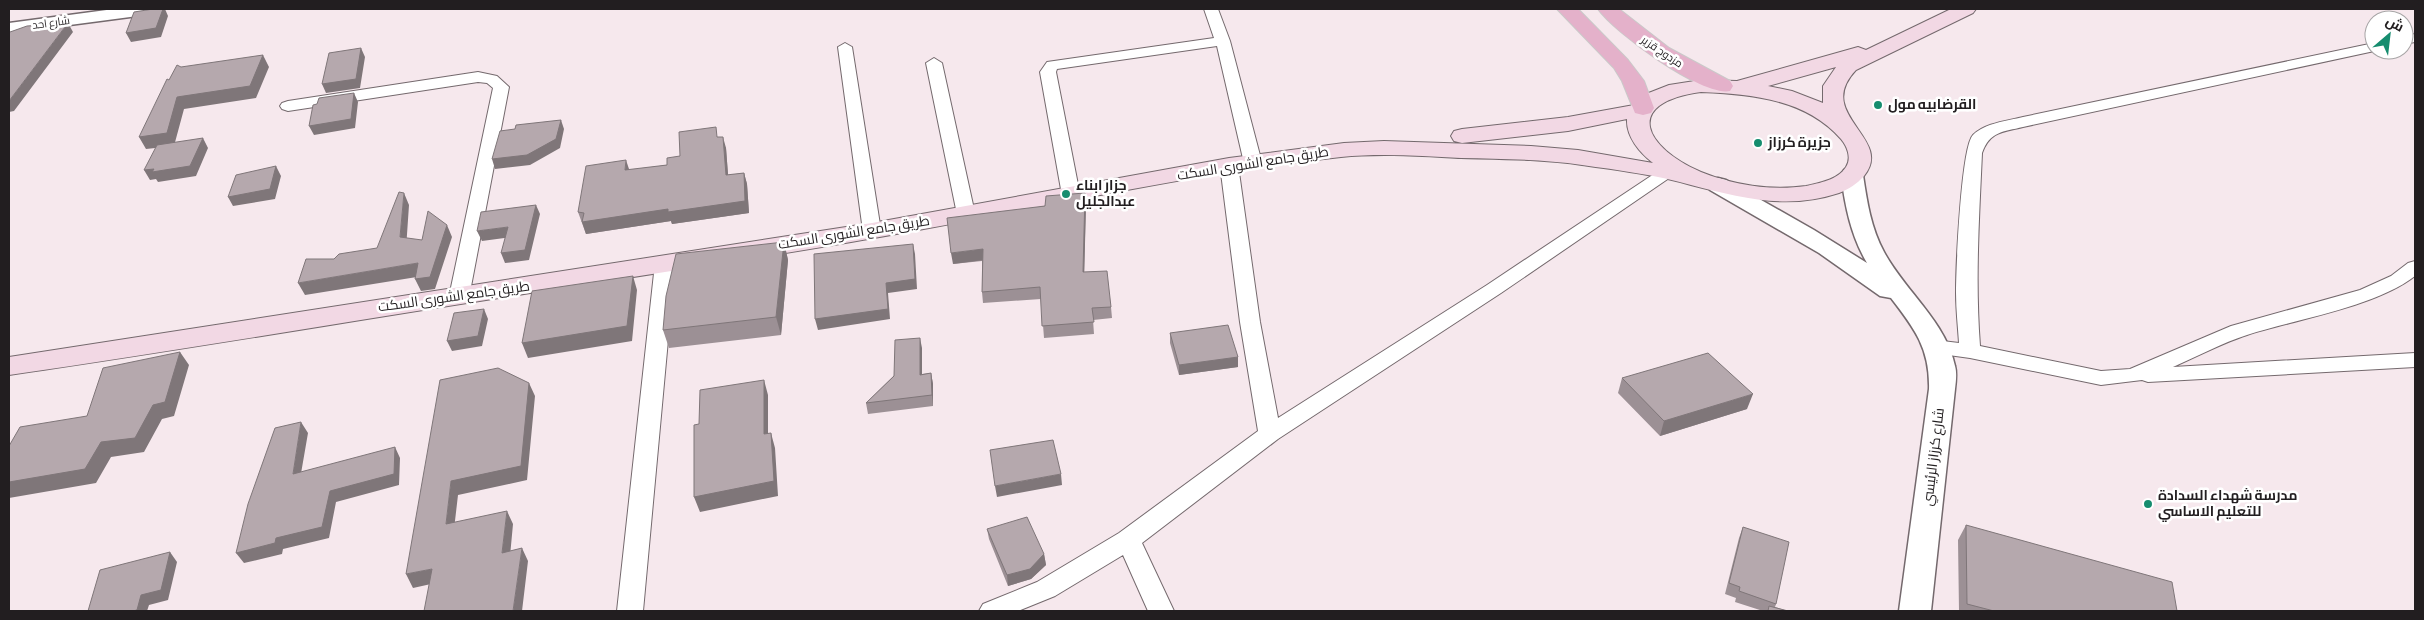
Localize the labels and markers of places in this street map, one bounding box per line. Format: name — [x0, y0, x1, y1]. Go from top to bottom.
place label: القرضابيه مول — [1888, 98, 1976, 113]
marker: القرضابيه مول — [1872, 99, 1884, 111]
place label: جزيرة كرزاز — [1767, 136, 1831, 151]
marker: جزيرة كرزاز — [1752, 137, 1764, 149]
place label: جزار ابناء عبدالجليل — [1076, 179, 1135, 210]
marker: جزار ابناء عبدالجليل — [1060, 188, 1072, 200]
place label: مدرسة شهداء السدادة للتعليم الاساسي — [2158, 487, 2298, 522]
marker: مدرسة شهداء السدادة للتعليم الاساسي — [2142, 498, 2154, 510]

